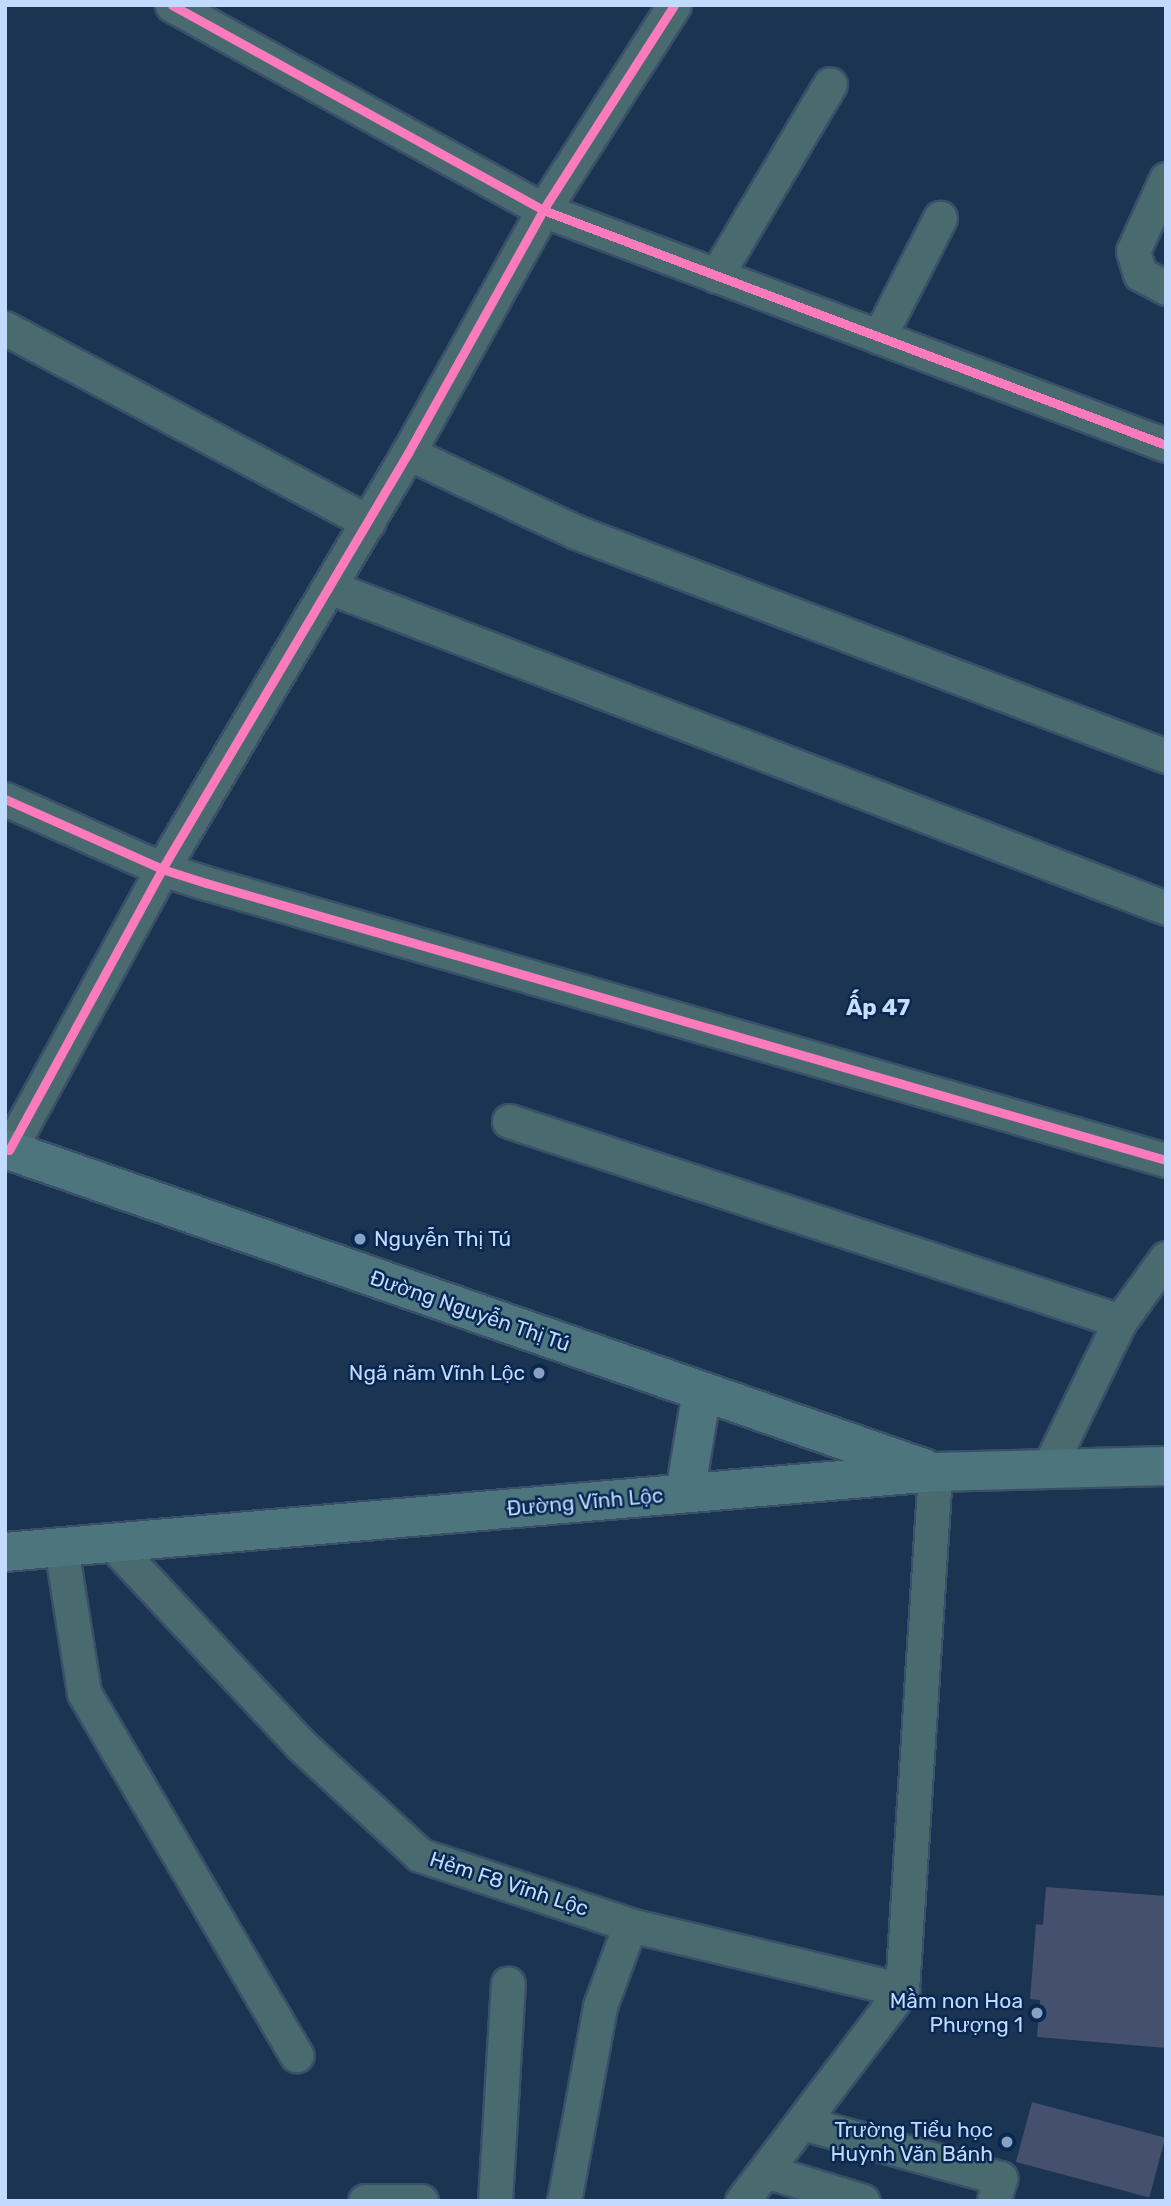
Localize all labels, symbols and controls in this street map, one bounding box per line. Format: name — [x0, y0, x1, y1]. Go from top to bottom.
district label: Ấp 47 — [846, 993, 910, 1021]
place label: Nguyễn Thị Tú — [374, 1226, 512, 1252]
marker: Nguyễn Thị Tú — [352, 1231, 368, 1247]
street label: Đường Nguyễn Thị Tú — [366, 1265, 574, 1357]
place label: Ngã năm Vĩnh Lộc — [348, 1360, 525, 1386]
marker: Ngã năm Vĩnh Lộc — [531, 1365, 547, 1381]
street label: Đường Vĩnh Lộc — [505, 1483, 665, 1521]
street label: Hẻm F8 Vĩnh Lộc — [426, 1846, 592, 1922]
place label: Mầm non Hoa Phượng 1 — [890, 1988, 1023, 2038]
marker: Mầm non Hoa Phượng 1 — [1029, 2005, 1045, 2021]
place label: Trường Tiểu học Huỳnh Văn Bánh — [830, 2117, 993, 2167]
marker: Trường Tiểu học Huỳnh Văn Bánh — [999, 2134, 1015, 2150]

